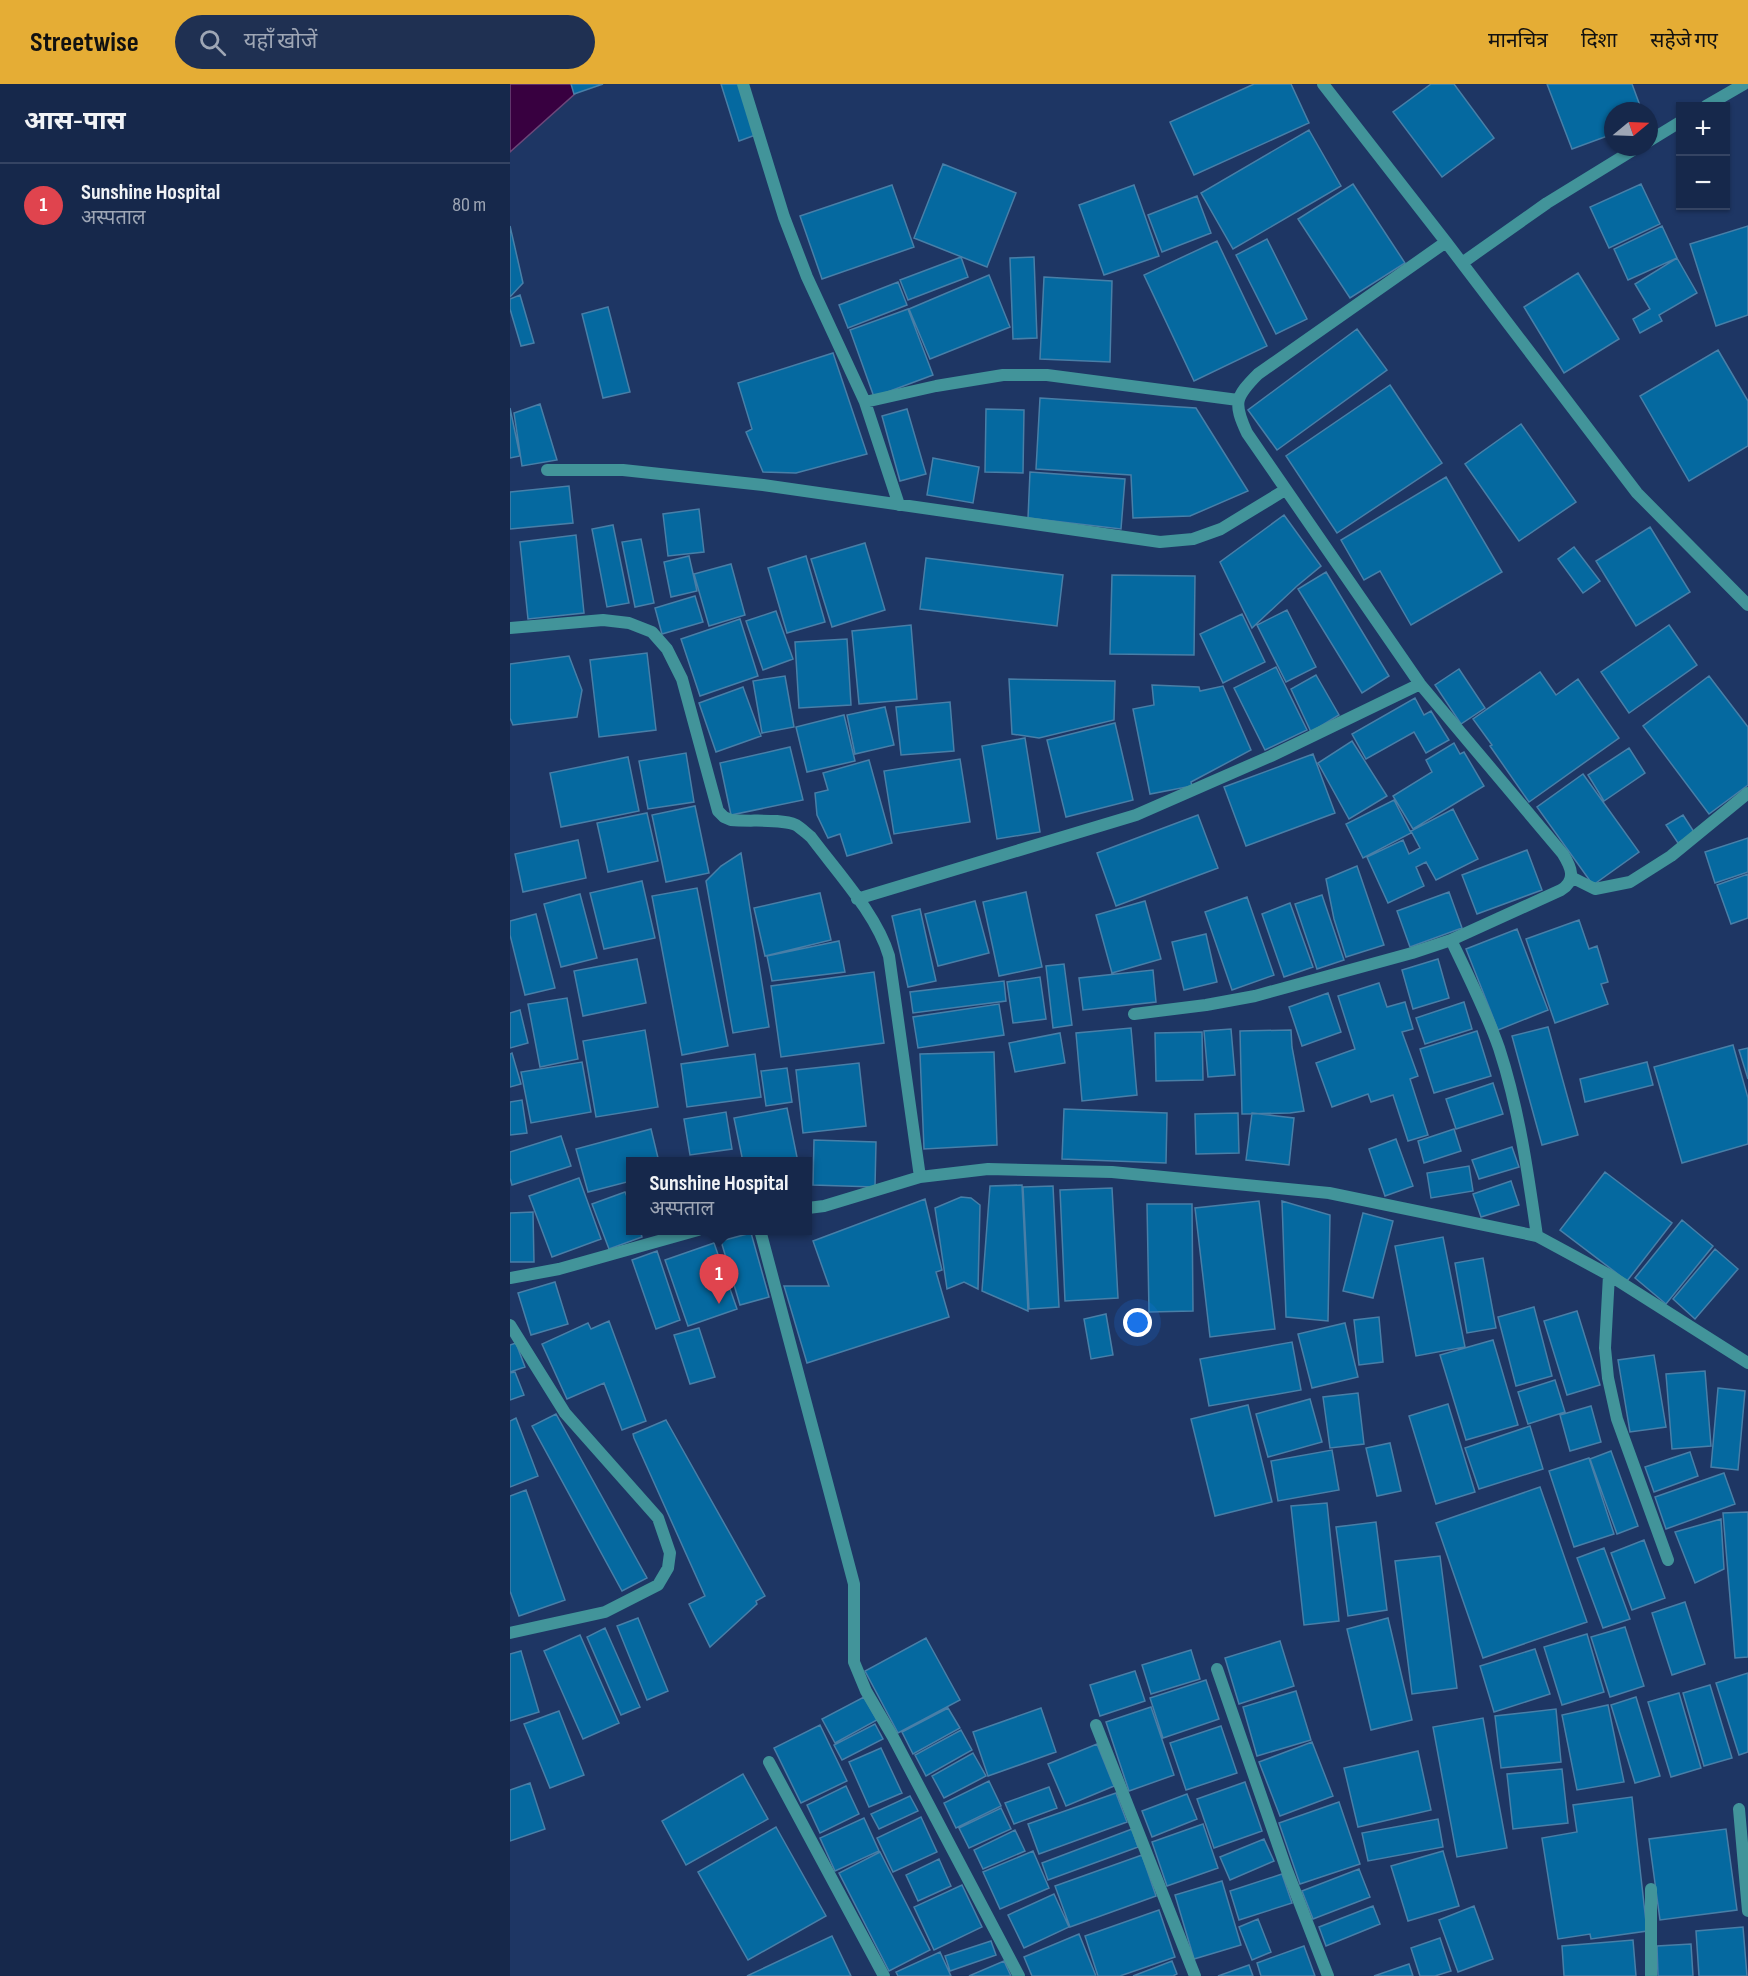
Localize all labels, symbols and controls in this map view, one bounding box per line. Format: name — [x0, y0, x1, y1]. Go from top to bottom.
search box — [175, 15, 595, 69]
text: Streetwise — [30, 26, 139, 59]
icon: search — [196, 26, 229, 59]
text: यहाँ खोजें — [244, 28, 317, 55]
text: मानचित्र — [1488, 28, 1548, 53]
text: दिशा — [1581, 28, 1617, 53]
text: सहेजे गए — [1650, 28, 1718, 53]
north arrow — [1604, 102, 1658, 156]
map controls — [1676, 102, 1730, 210]
button: + — [1676, 102, 1730, 156]
text: आस-पास — [24, 106, 126, 137]
button: − — [1676, 156, 1730, 210]
text: Sunshine Hospital — [81, 179, 220, 206]
text: 1 — [40, 193, 47, 217]
text: 80 m — [452, 193, 486, 217]
text: अस्पताल — [81, 206, 146, 230]
popup — [626, 1157, 812, 1235]
text: Sunshine Hospital — [649, 1170, 789, 1197]
text: अस्पताल — [649, 1197, 714, 1221]
pin: 1 — [700, 1254, 738, 1304]
your location — [1123, 1308, 1152, 1337]

